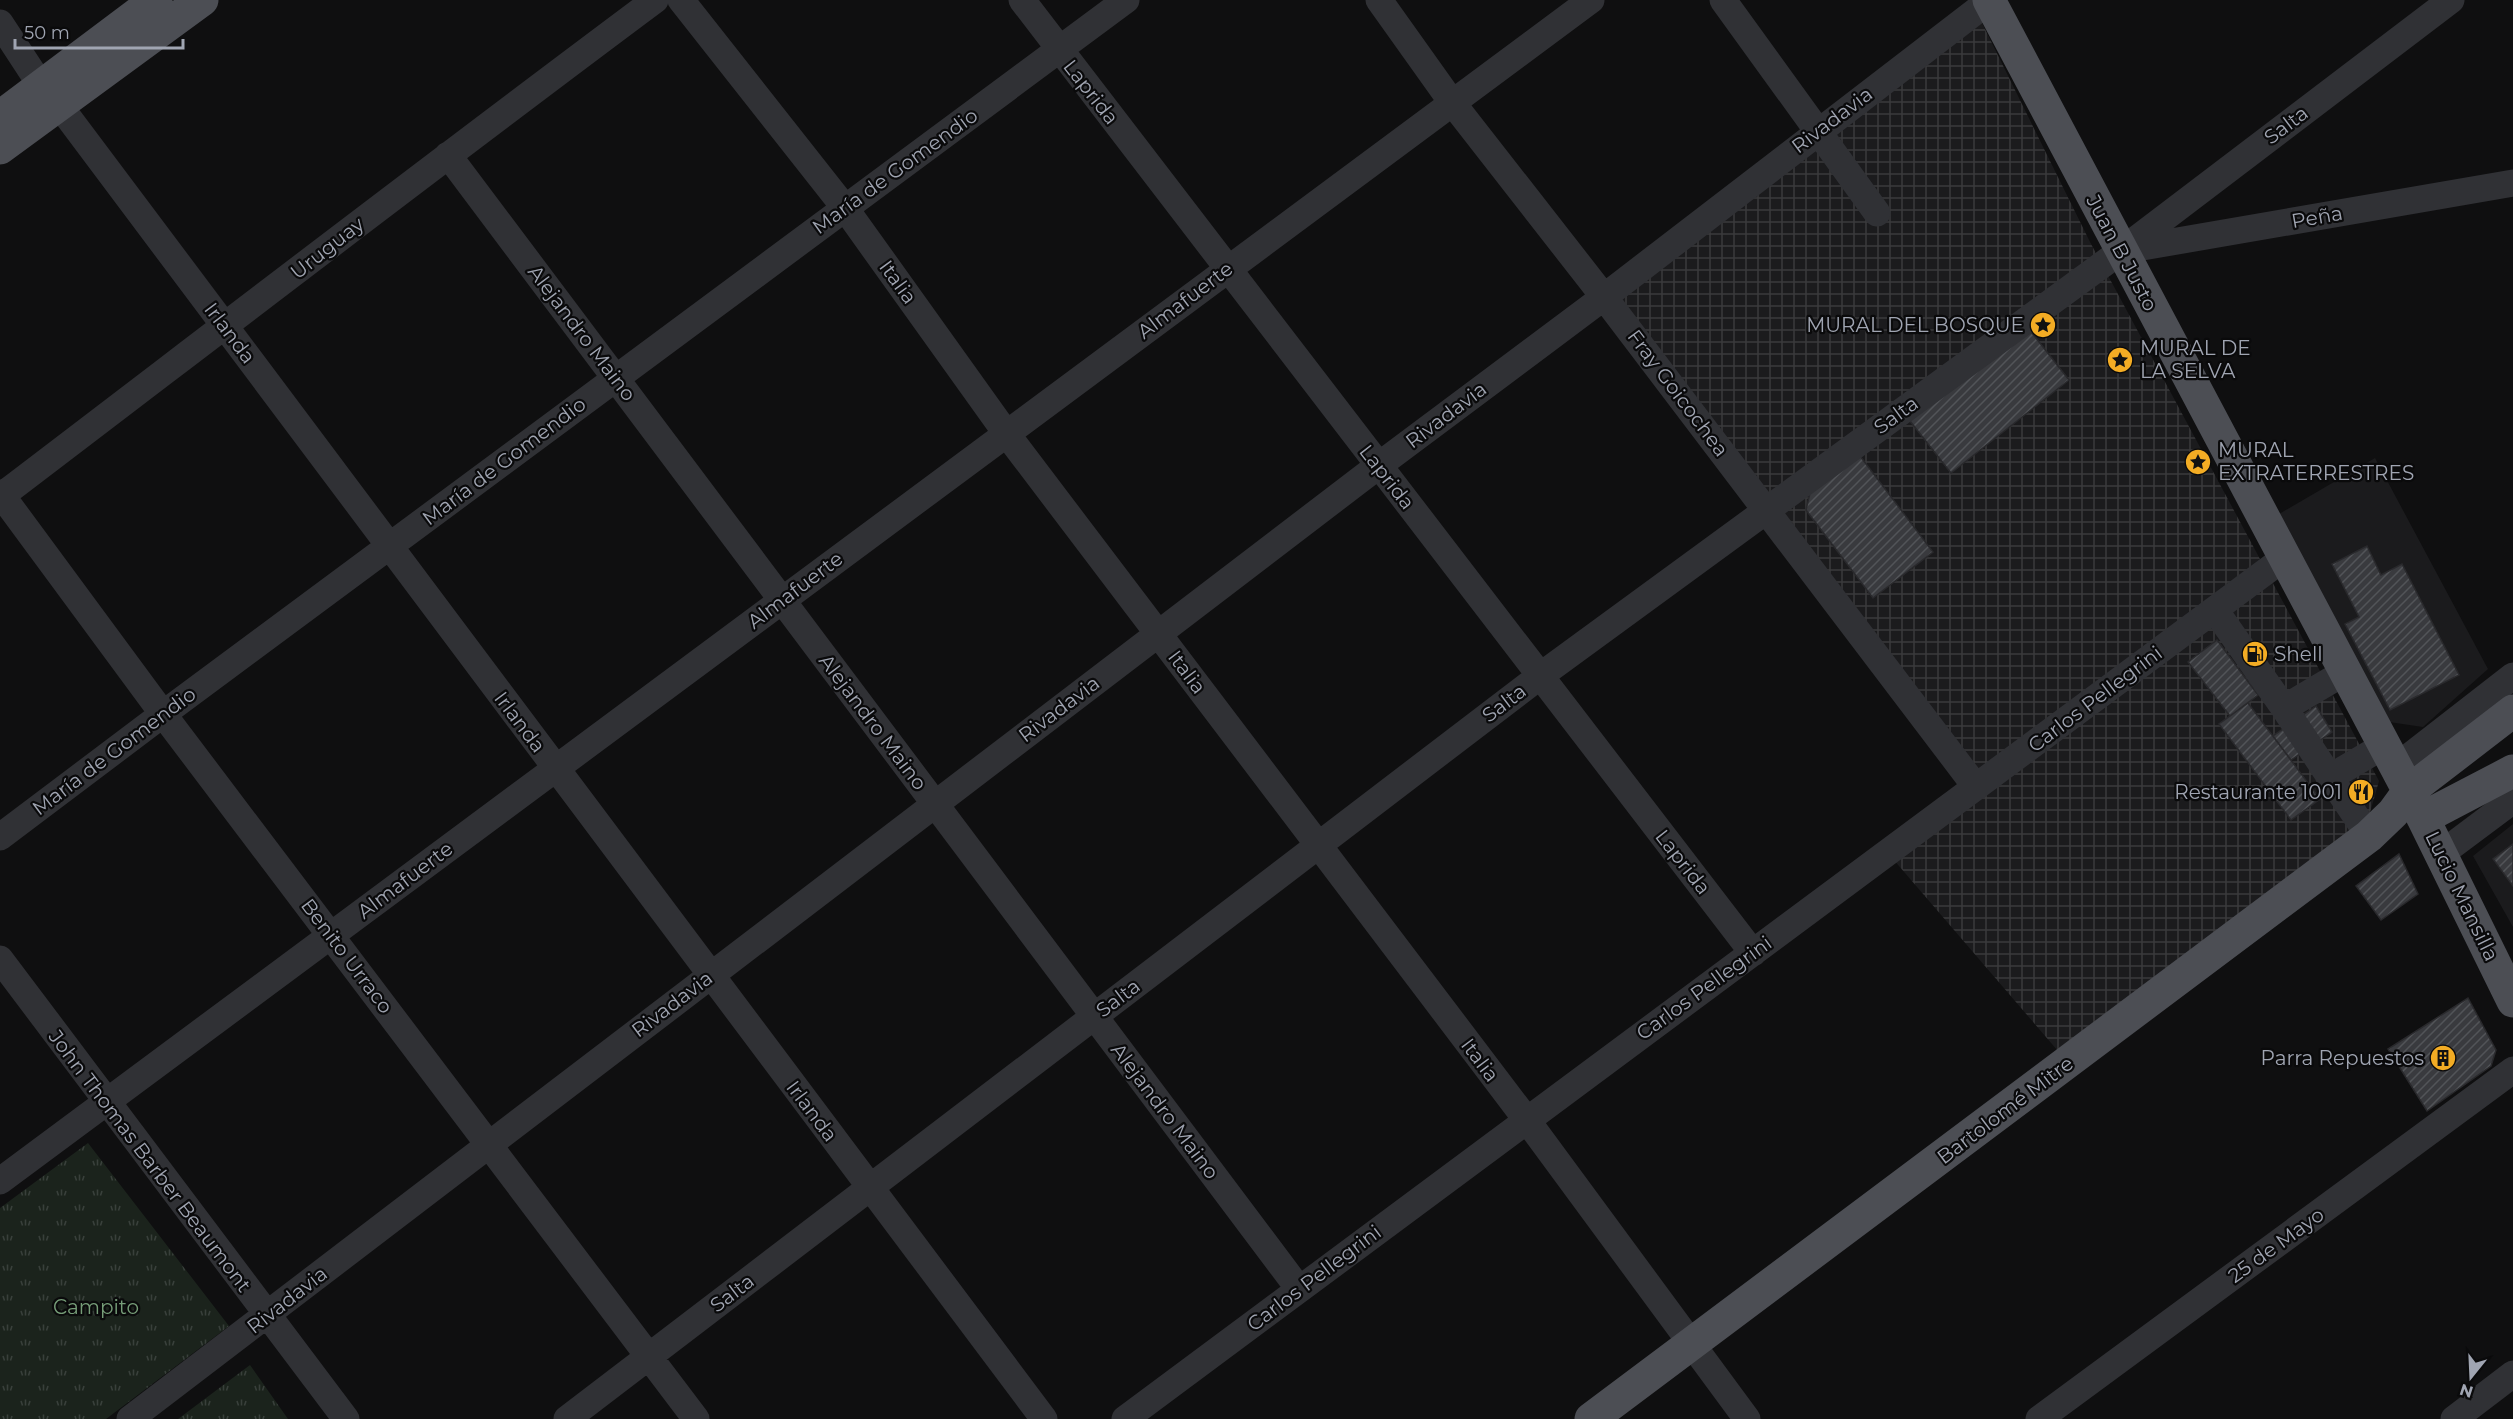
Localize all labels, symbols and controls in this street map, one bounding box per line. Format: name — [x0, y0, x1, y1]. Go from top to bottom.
scale bar — [15, 12, 183, 50]
text: 50 m — [24, 22, 70, 44]
street label: Laprida — [1058, 55, 1124, 129]
street label: Rivadavia — [1787, 82, 1877, 158]
street label: Salta — [2259, 101, 2313, 149]
street label: María de Gomendio — [808, 103, 982, 239]
street label: Juan B Justo — [2081, 190, 2163, 315]
street label: Peña — [2290, 201, 2344, 233]
street label: Uruguay — [285, 212, 369, 284]
street label: Italia — [874, 255, 922, 309]
street label: Almafuerte — [1133, 256, 1237, 344]
street label: Alejandro Maino — [523, 260, 641, 406]
street label: Irlanda — [199, 298, 261, 368]
place icon: MURAL DEL BOSQUE — [2028, 310, 2058, 340]
place label: MURAL DEL BOSQUE — [1806, 313, 2024, 337]
street label: Fray Goicochea — [1623, 325, 1733, 461]
place label: MURAL DE LA SELVA — [2140, 336, 2251, 383]
place icon: MURAL DE LA SELVA — [2105, 345, 2135, 375]
street label: Rivadavia — [1401, 377, 1491, 453]
street label: Salta — [1869, 391, 1923, 439]
street label: María de Gomendio — [418, 392, 590, 530]
place label: MURAL EXTRATERRESTRES — [2218, 438, 2414, 485]
street label: Laprida — [1354, 440, 1420, 514]
place icon: MURAL EXTRATERRESTRES — [2183, 447, 2213, 477]
street label: Almafuerte — [743, 546, 847, 634]
fuel station icon: Shell — [2240, 639, 2270, 669]
street label: Carlos Pellegrini — [2023, 641, 2167, 757]
place label: Shell — [2274, 642, 2323, 666]
street label: Italia — [1163, 646, 1211, 698]
street label: Alejandro Maino — [814, 649, 932, 795]
street label: Rivadavia — [1014, 671, 1104, 747]
street label: Salta — [1477, 679, 1531, 727]
street label: María de Gomendio — [28, 682, 200, 820]
street label: Irlanda — [489, 687, 551, 757]
restaurant icon: Restaurante 1001 — [2346, 777, 2376, 807]
place label: Restaurante 1001 — [2174, 780, 2342, 804]
street label: Laprida — [1650, 825, 1716, 899]
street label: Lucio Mansilla — [2420, 827, 2504, 965]
street label: Almafuerte — [353, 836, 457, 924]
street label: Benito Urraco — [296, 894, 398, 1018]
street label: Carlos Pellegrini — [1632, 931, 1776, 1045]
street label: Rivadavia — [627, 966, 717, 1042]
street label: Salta — [1091, 974, 1145, 1022]
street label: John Thomas Barber Beaumont — [43, 1025, 256, 1297]
street label: Italia — [1456, 1034, 1504, 1086]
street label: Alejandro Maino — [1106, 1038, 1224, 1184]
building icon: Parra Repuestos — [2428, 1043, 2458, 1073]
place label: Parra Repuestos — [2261, 1046, 2424, 1070]
street label: Bartolomé Mitre — [1932, 1051, 2078, 1169]
street label: Irlanda — [781, 1076, 843, 1146]
street label: 25 de Mayo — [2223, 1202, 2329, 1288]
street label: Carlos Pellegrini — [1242, 1220, 1386, 1336]
street label: Rivadavia — [242, 1261, 332, 1339]
street label: Salta — [705, 1269, 759, 1317]
park label: Campito — [53, 1295, 139, 1319]
north arrow — [2441, 1347, 2501, 1407]
text: N — [2457, 1380, 2476, 1402]

